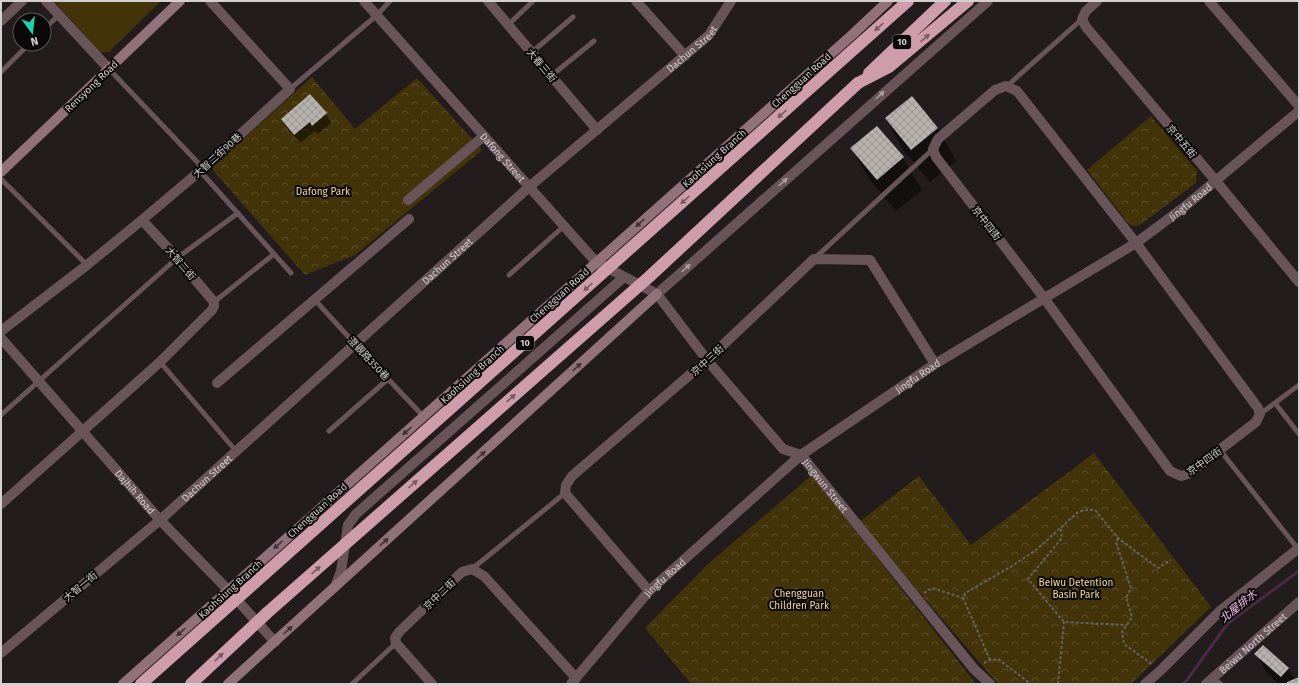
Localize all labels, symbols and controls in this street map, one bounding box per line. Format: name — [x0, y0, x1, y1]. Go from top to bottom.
north arrow — [12, 12, 52, 52]
one-way arrow — [874, 22, 884, 32]
street label: Dachun Street — [665, 24, 721, 75]
one-way arrow — [919, 33, 930, 42]
text: N — [29, 34, 40, 48]
road number: 10 — [893, 35, 911, 49]
street label: 大春三街 — [524, 46, 559, 85]
street label: Chengguan Road — [769, 51, 834, 111]
street label: Rensyong Road — [63, 58, 121, 115]
one-way arrow — [875, 91, 885, 100]
one-way arrow — [777, 109, 787, 118]
street label: 京中五街 — [1164, 122, 1199, 161]
street label: Kaohsiung Branch — [680, 127, 749, 190]
street label: 大智二街90巷 — [191, 131, 244, 181]
street label: Dafong Street — [477, 131, 527, 185]
one-way arrow — [778, 177, 788, 186]
street label: Jingfu Road — [1167, 181, 1215, 223]
park label: Dafong Park — [296, 186, 351, 198]
one-way arrow — [680, 195, 690, 205]
street label: 京中四街 — [969, 204, 1003, 243]
one-way arrow — [635, 219, 645, 228]
street label: Dachun Street — [420, 236, 476, 288]
street label: 大智二街 — [163, 245, 198, 283]
one-way arrow — [681, 264, 691, 273]
street label: Chengguan Road — [527, 266, 592, 326]
one-way arrow — [583, 282, 593, 291]
street label: 澄觀路350巷 — [345, 334, 392, 383]
road number: 10 — [516, 336, 534, 350]
street label: Kaohsiung Branch — [438, 343, 507, 406]
street label: 京中三街 — [689, 343, 727, 379]
street label: Jingfu Road — [893, 357, 943, 396]
one-way arrow — [572, 362, 582, 372]
one-way arrow — [506, 394, 516, 403]
one-way arrow — [402, 426, 412, 436]
street label: 京中四街 — [1185, 445, 1224, 478]
one-way arrow — [475, 450, 486, 459]
street label: Dachun Street — [179, 453, 235, 505]
street label: Jingwun Street — [799, 457, 850, 516]
street label: Dajhih Road — [112, 468, 157, 517]
one-way arrow — [409, 480, 418, 489]
street label: Chengguan Road — [285, 481, 350, 541]
one-way arrow — [379, 538, 390, 547]
one-way arrow — [273, 541, 284, 550]
street label: Jingfu Road — [642, 556, 688, 600]
street label: Kaohsiung Branch — [196, 558, 265, 621]
one-way arrow — [311, 566, 320, 575]
street label: 大智一街 — [61, 569, 100, 604]
street label: 京中二街 — [421, 577, 458, 613]
park label: Beiwu Detention Basin Park — [1039, 577, 1113, 601]
water label: 北屋排水 — [1217, 587, 1260, 625]
park label: Chengguan Children Park — [769, 588, 830, 612]
street label: Beiwu North Street — [1217, 611, 1290, 677]
one-way arrow — [283, 625, 293, 634]
one-way arrow — [176, 627, 187, 636]
one-way arrow — [214, 653, 225, 662]

